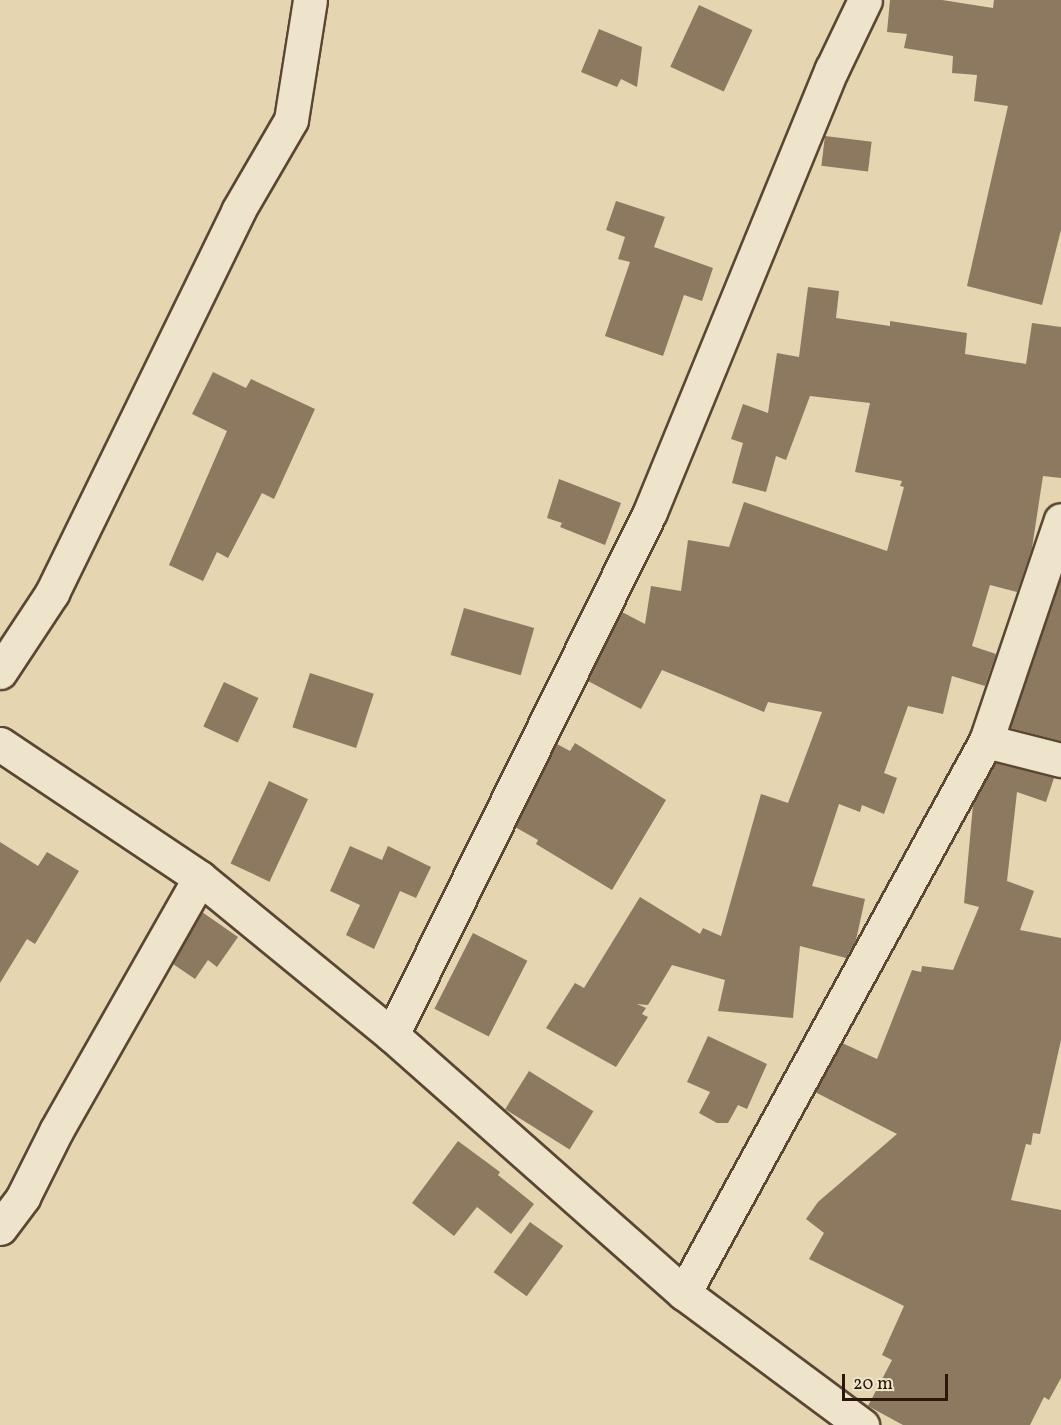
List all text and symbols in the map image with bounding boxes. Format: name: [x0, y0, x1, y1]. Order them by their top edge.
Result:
scale bar: [845, 1362, 952, 1400]
text: 20 m: [853, 1372, 893, 1397]

